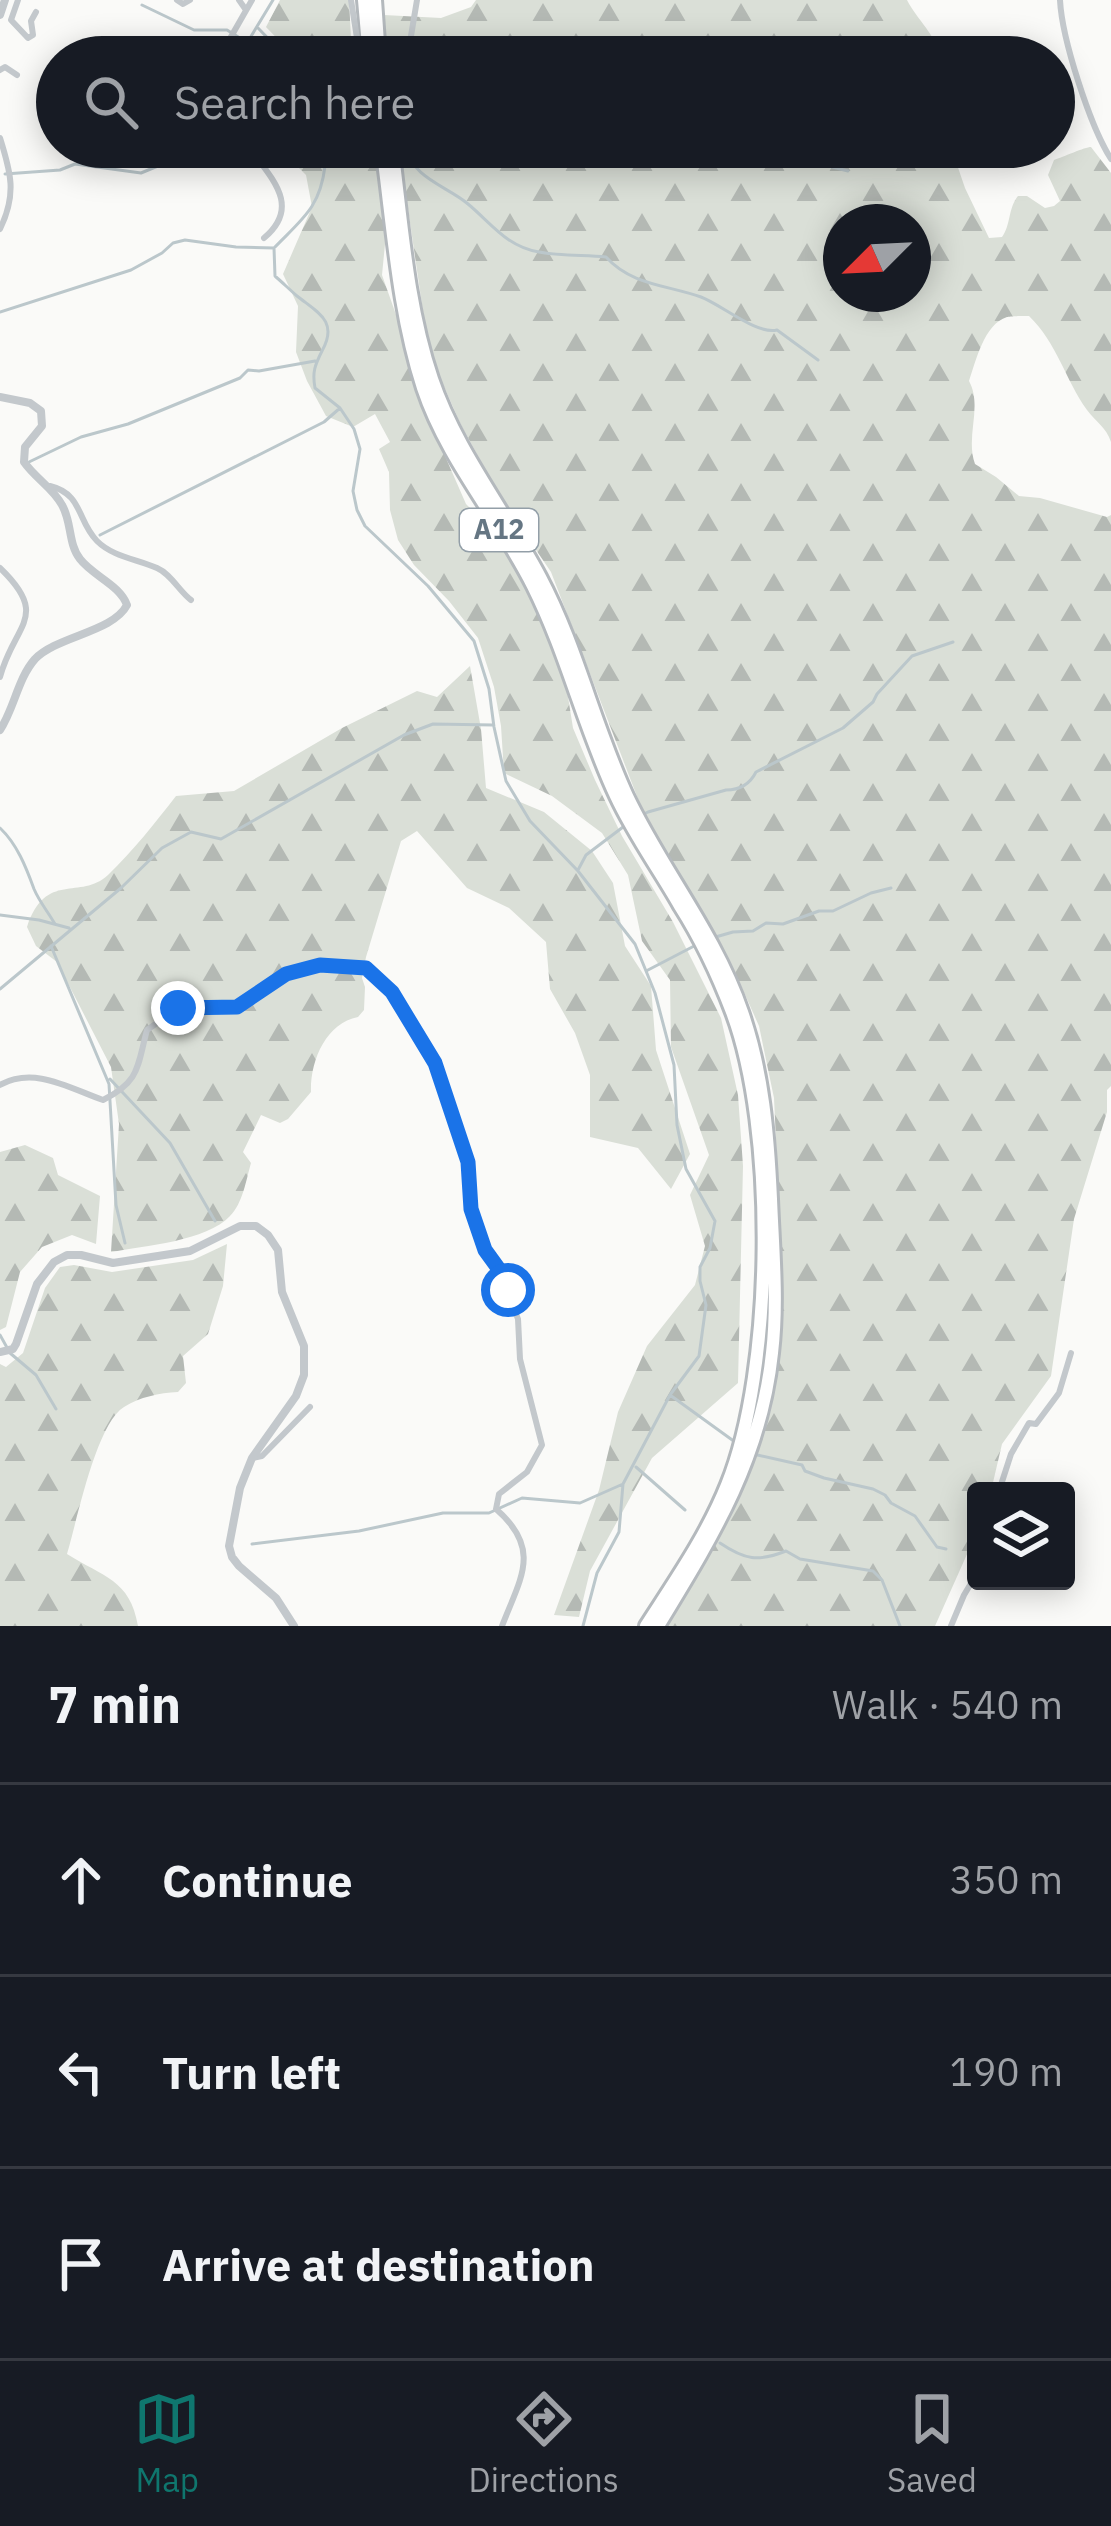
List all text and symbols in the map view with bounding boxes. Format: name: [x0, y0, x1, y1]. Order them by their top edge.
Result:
search box: [36, 36, 1075, 168]
icon: search: [78, 69, 144, 135]
text: Search here: [174, 73, 415, 131]
north arrow: [823, 204, 931, 312]
road number: A12: [460, 509, 538, 551]
route end: [151, 981, 205, 1035]
route start: [481, 1263, 535, 1317]
map controls: [967, 1482, 1075, 1590]
button: layers: [967, 1482, 1075, 1590]
text: 7 min: [48, 1671, 181, 1737]
text: Walk · 540 m: [832, 1679, 1063, 1730]
icon: ahead: [48, 1847, 114, 1913]
text: Continue: [162, 1851, 353, 1909]
text: 350 m: [950, 1854, 1063, 1905]
icon: left: [48, 2039, 114, 2105]
text: Turn left: [162, 2043, 341, 2101]
text: 190 m: [950, 2046, 1063, 2097]
icon: arrive: [48, 2231, 114, 2297]
text: Arrive at destination: [162, 2235, 595, 2293]
tab: Map: [134, 2386, 200, 2501]
tab: Directions: [469, 2386, 619, 2501]
tab: Saved: [887, 2386, 977, 2501]

